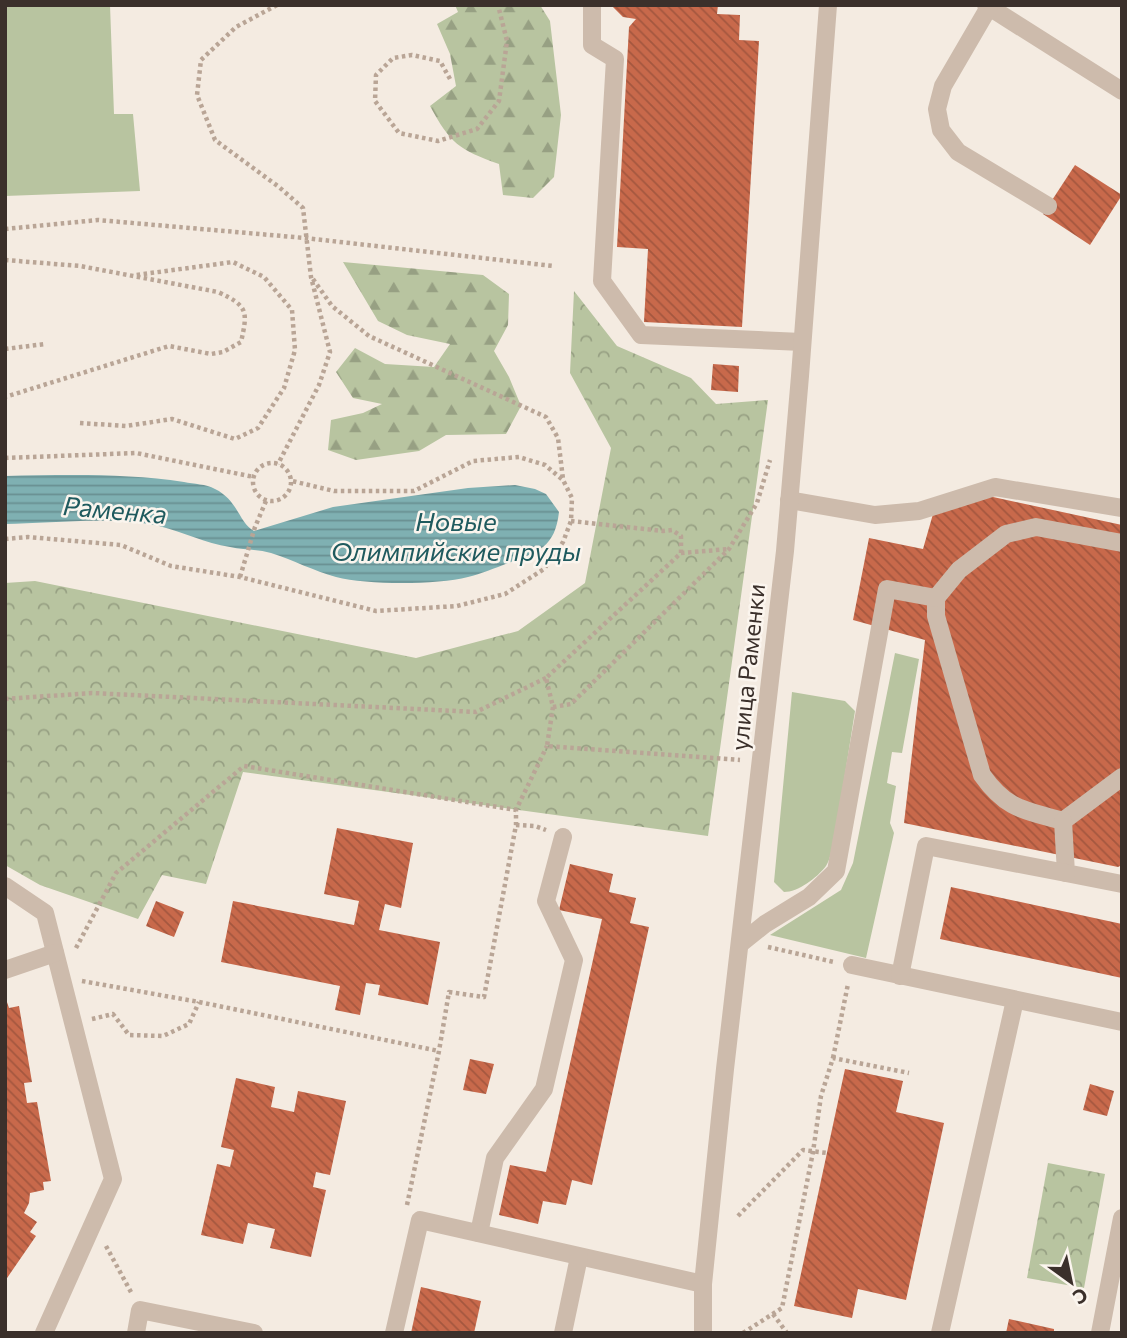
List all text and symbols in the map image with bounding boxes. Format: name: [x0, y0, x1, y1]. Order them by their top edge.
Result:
water label: Раменка: [62, 489, 168, 529]
water label: Новые Олимпийские пруды: [331, 505, 581, 566]
street label: улица Раменки: [724, 582, 770, 752]
north arrow: [1036, 1247, 1106, 1317]
text: С: [1069, 1283, 1092, 1310]

